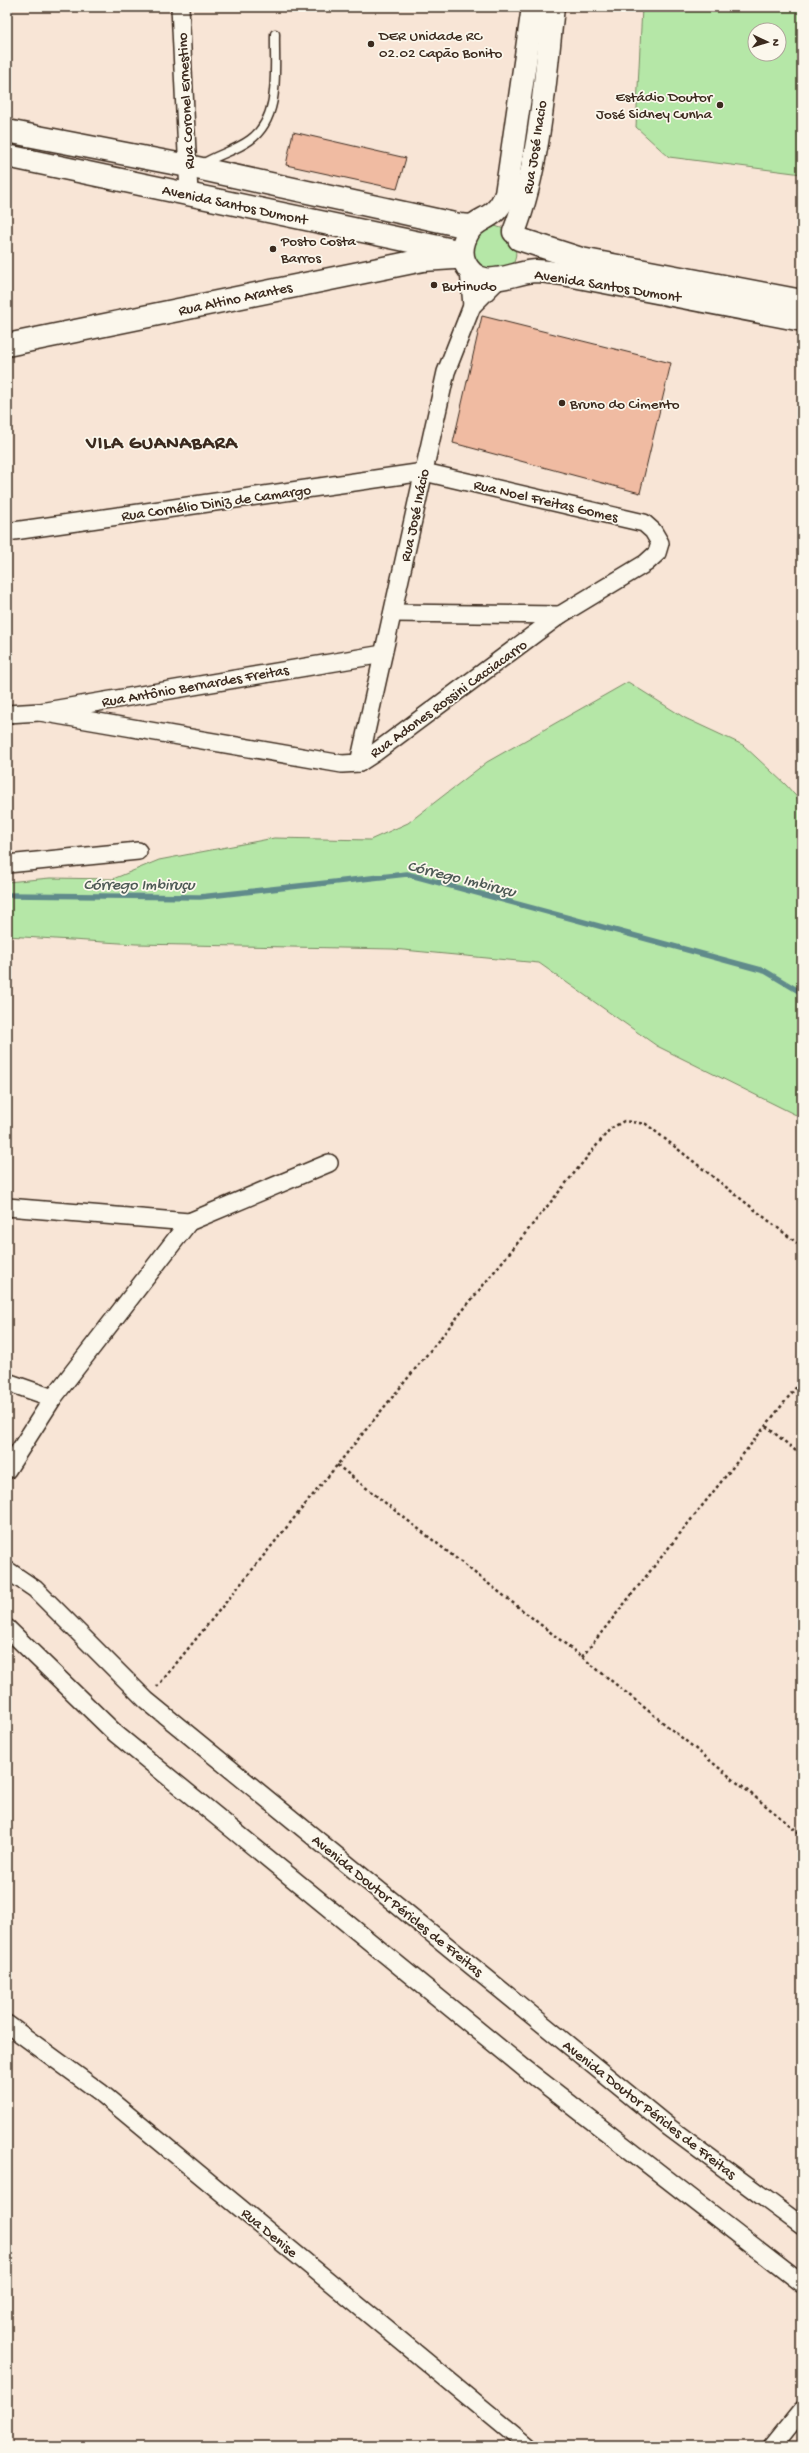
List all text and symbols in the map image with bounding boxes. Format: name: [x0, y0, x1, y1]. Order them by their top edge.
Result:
north arrow: [747, 22, 787, 62]
place label: DER Unidade RC 02.02 Capão Bonito: [378, 28, 502, 63]
street label: Rua Coronel Ernestino: [174, 32, 200, 170]
marker: DER Unidade RC 02.02 Capão Bonito: [366, 39, 376, 49]
text: N: [769, 39, 781, 47]
place label: Estádio Doutor José Sidney Cunha: [596, 89, 714, 124]
street label: Rua José Inacio: [520, 99, 552, 195]
marker: Estádio Doutor José Sidney Cunha: [715, 100, 725, 110]
street label: Avenida Santos Dumont: [160, 182, 311, 231]
place label: Posto Costa Barros: [280, 233, 357, 268]
marker: Posto Costa Barros: [268, 244, 278, 254]
street label: Avenida Santos Dumont: [533, 266, 684, 308]
place label: Butinudo: [441, 278, 497, 296]
street label: Rua Altino Arantes: [177, 279, 294, 321]
marker: Butinudo: [429, 280, 439, 290]
place label: Bruno do Cimento: [569, 396, 680, 414]
marker: Bruno do Cimento: [557, 398, 567, 408]
district label: VILA GUANABARA: [85, 433, 239, 456]
street label: Rua José Inácio: [397, 467, 435, 564]
street label: Rua Noel Freitas Gomes: [472, 477, 620, 527]
street label: Rua Cornélio Diniz de Camargo: [120, 482, 313, 526]
street label: Rua Adones Rossini Cacciacarro: [367, 636, 532, 763]
street label: Rua Antônio Bernardes Freitas: [101, 662, 291, 712]
water label: Córrego Imbiruçu: [405, 858, 519, 903]
water label: Córrego Imbiruçu: [84, 877, 196, 896]
street label: Avenida Doutor Péricles de Freitas: [307, 1832, 486, 1982]
street label: Avenida Doutor Péricles de Freitas: [558, 2037, 740, 2184]
street label: Rua Denise: [237, 2205, 301, 2262]

